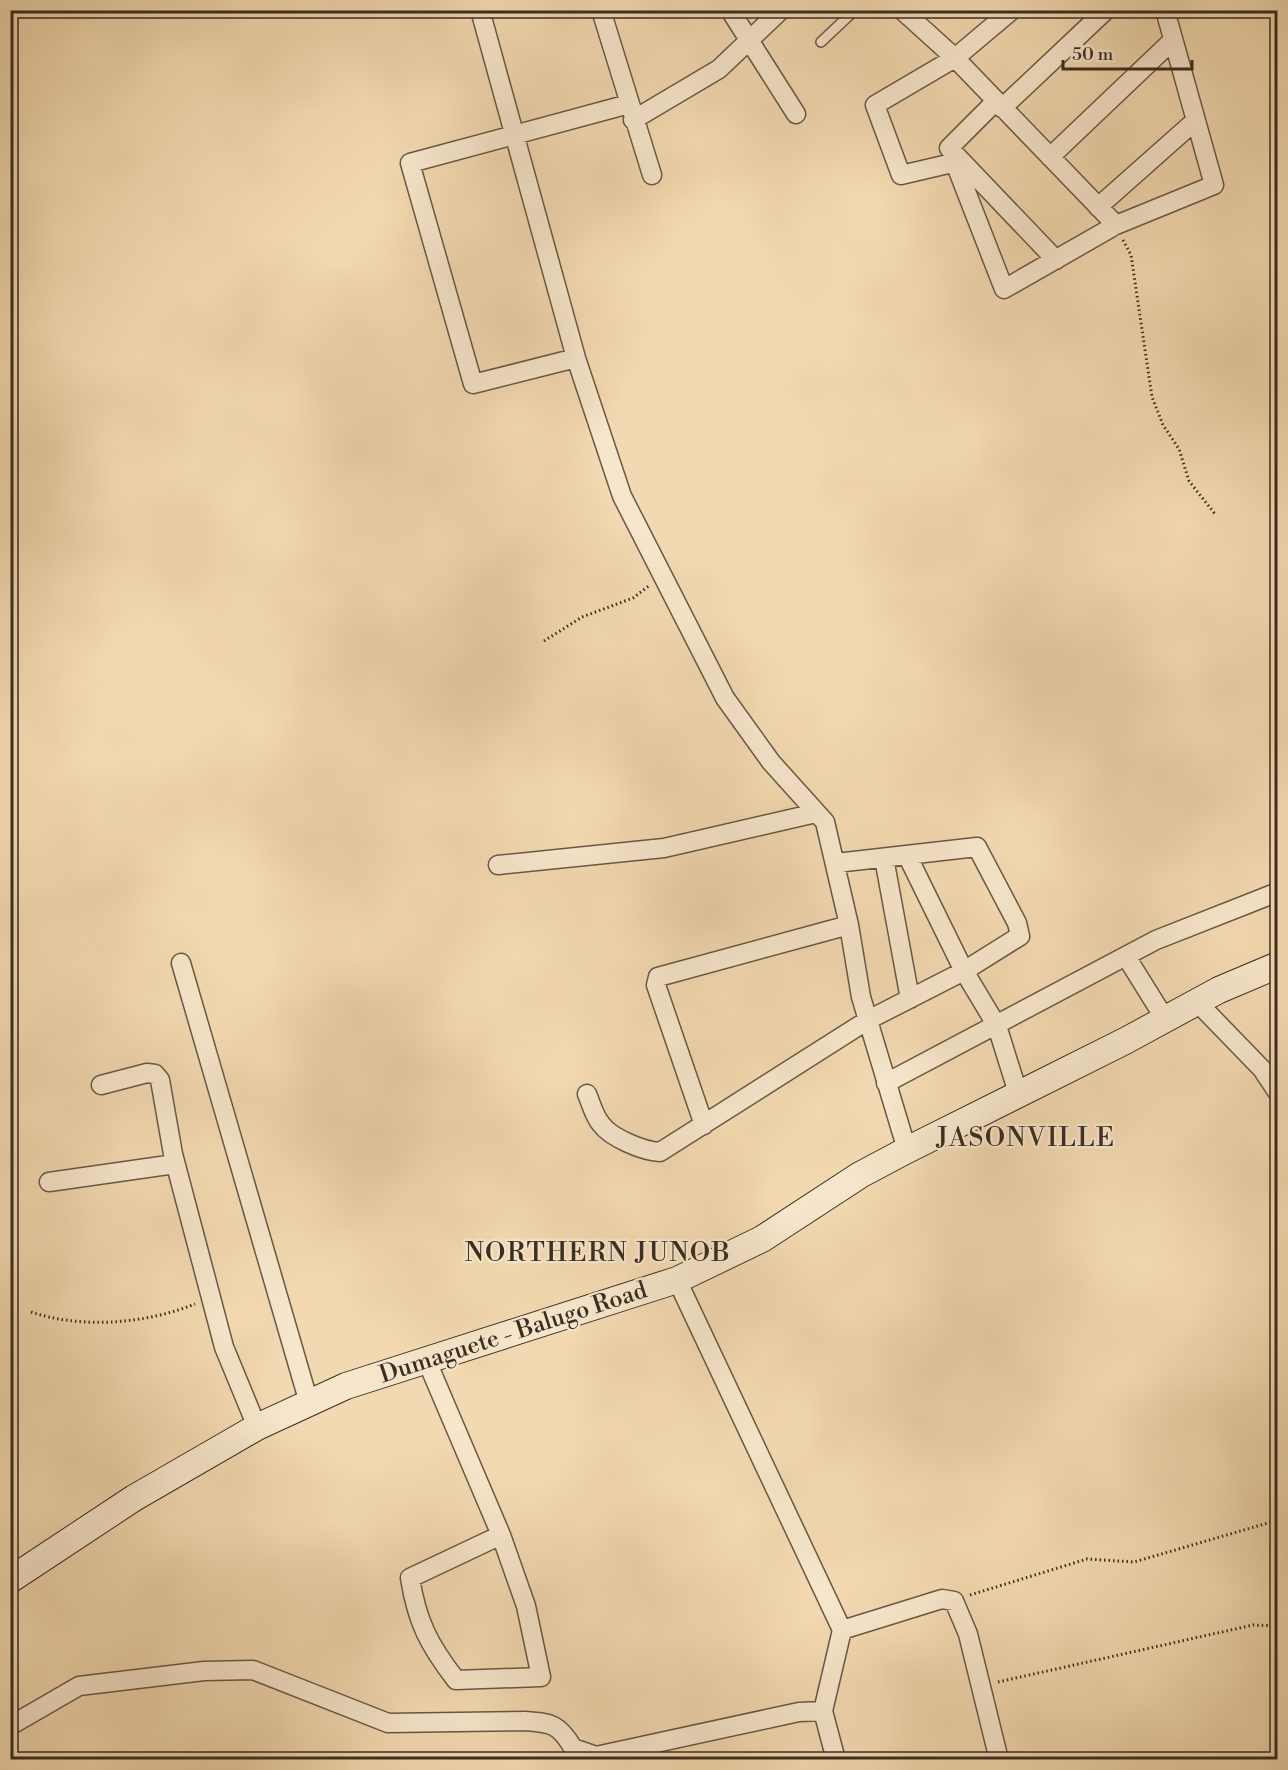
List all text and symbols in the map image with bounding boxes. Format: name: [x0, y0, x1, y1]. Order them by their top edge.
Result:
scale bar: [1063, 33, 1192, 71]
text: 50 m: [1072, 43, 1114, 66]
district label: JASONVILLE: [936, 1122, 1115, 1154]
district label: NORTHERN JUNOB: [465, 1237, 731, 1269]
street label: Dumaguete - Balugo Road: [376, 1275, 651, 1390]

